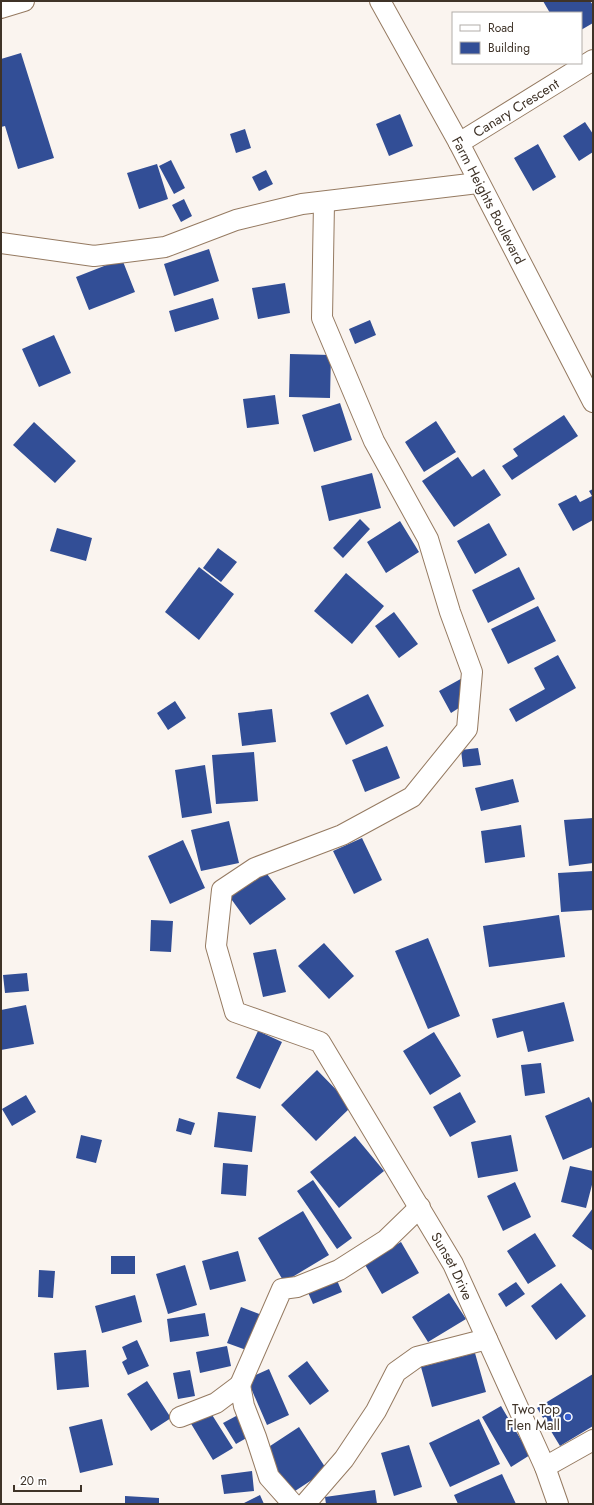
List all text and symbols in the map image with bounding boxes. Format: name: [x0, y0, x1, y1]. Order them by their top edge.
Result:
legend: [452, 12, 582, 64]
text: Road: [488, 19, 514, 37]
text: Building: [488, 39, 530, 57]
street label: Canary Crescent: [469, 73, 563, 142]
street label: Farm Heights Boulevard: [447, 133, 530, 268]
street label: Sunset Drive: [426, 1228, 478, 1303]
place label: Two Top Flen Mall: [507, 1399, 560, 1435]
marker: Two Top Flen Mall: [563, 1412, 573, 1422]
scale bar: [14, 1467, 81, 1493]
text: 20 m: [20, 1472, 47, 1490]

